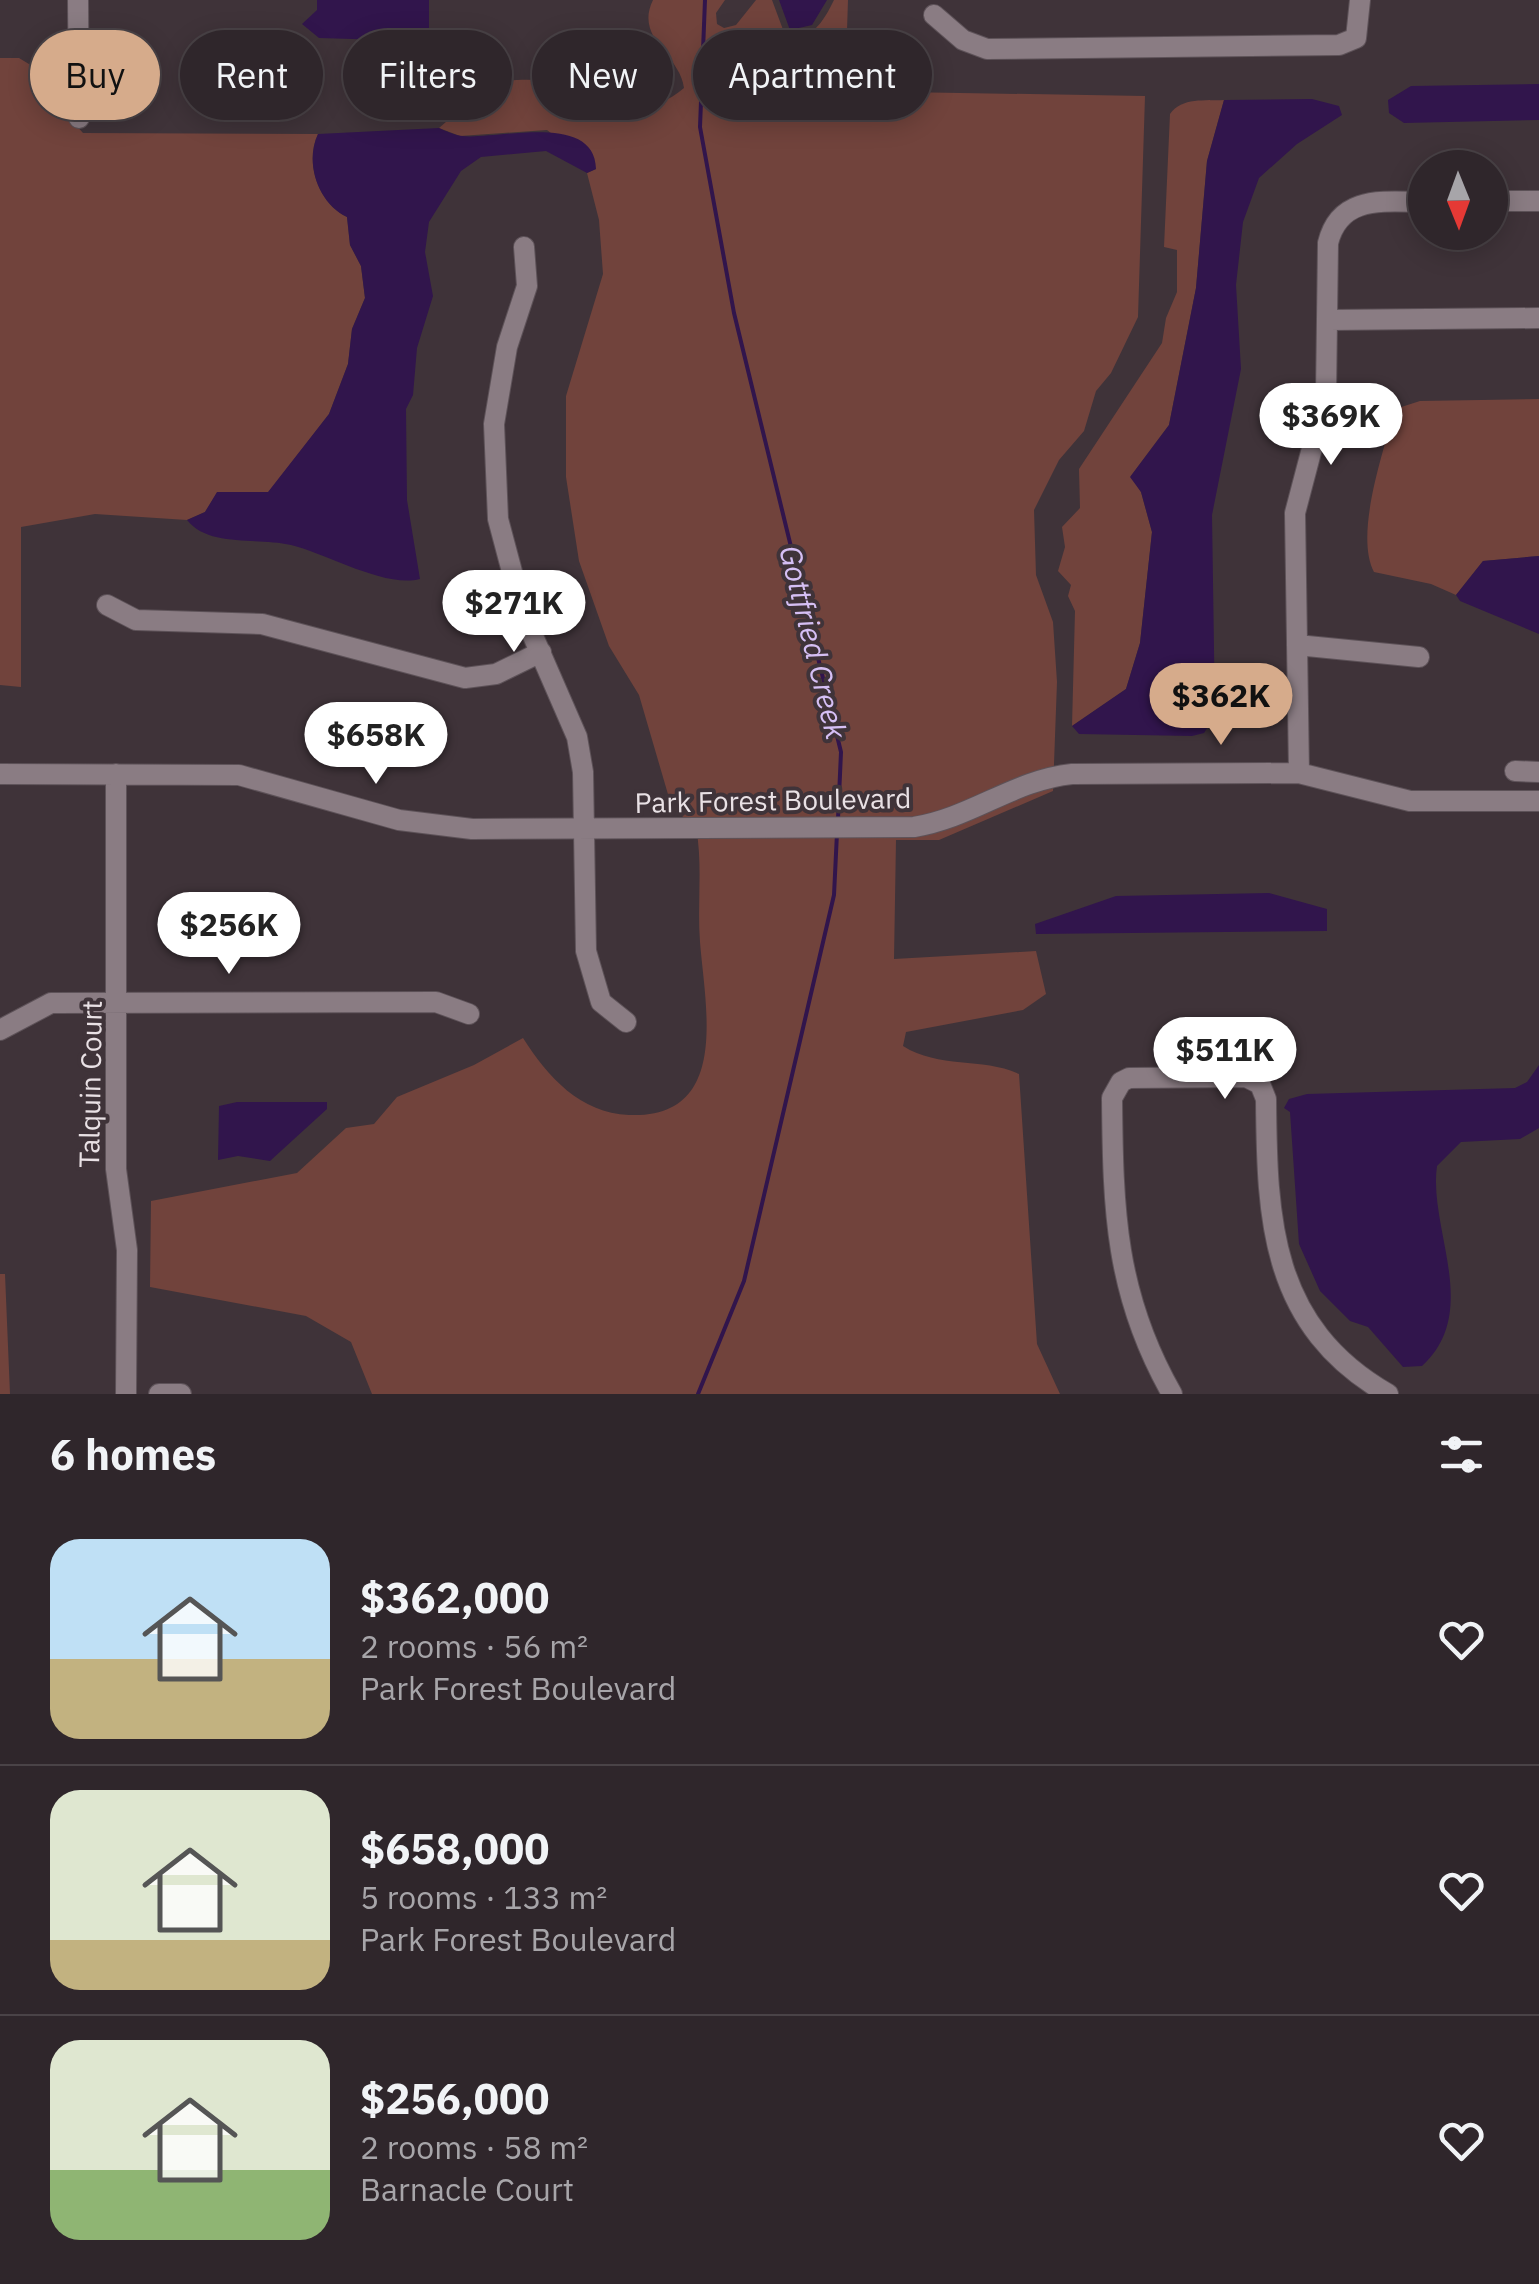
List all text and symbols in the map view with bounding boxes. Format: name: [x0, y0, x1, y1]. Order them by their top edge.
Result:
chip: Buy: [30, 30, 160, 120]
chip: Rent: [180, 30, 323, 120]
chip: Filters: [343, 30, 512, 120]
chip: New: [532, 30, 673, 120]
chip: Apartment: [693, 30, 932, 120]
north arrow: [1408, 150, 1508, 250]
map controls: [1408, 150, 1508, 250]
pin: $369K: [1261, 383, 1401, 468]
text: $369K: [1281, 394, 1381, 436]
water label: Gottfried Creek: [771, 541, 857, 743]
pin: $271K: [444, 570, 584, 655]
text: $271K: [464, 581, 564, 623]
pin: $362K: [1151, 663, 1291, 748]
text: $362K: [1171, 674, 1271, 716]
pin: $658K: [306, 702, 446, 787]
text: $658K: [326, 713, 426, 755]
street label: Park Forest Boulevard: [634, 779, 912, 821]
pin: $256K: [159, 892, 299, 977]
text: $256K: [179, 903, 279, 945]
street label: Talquin Court: [70, 1000, 110, 1168]
pin: $511K: [1155, 1017, 1295, 1102]
text: $511K: [1175, 1028, 1275, 1070]
text: 6 homes: [50, 1427, 216, 1482]
icon: filters: [1434, 1427, 1489, 1482]
text: $362,000: [360, 1570, 549, 1625]
icon: home: [130, 1579, 250, 1699]
icon: heart: [1434, 1612, 1489, 1667]
text: 2 rooms · 56 m²: [360, 1625, 588, 1667]
text: Park Forest Boulevard: [360, 1667, 676, 1709]
text: $658,000: [360, 1821, 549, 1876]
icon: home: [130, 1830, 250, 1950]
icon: heart: [1434, 1863, 1489, 1918]
text: 5 rooms · 133 m²: [360, 1876, 607, 1918]
text: Park Forest Boulevard: [360, 1918, 676, 1960]
text: $256,000: [360, 2071, 549, 2126]
icon: home: [130, 2080, 250, 2200]
icon: heart: [1434, 2113, 1489, 2168]
text: 2 rooms · 58 m²: [360, 2126, 588, 2168]
text: Barnacle Court: [360, 2168, 574, 2210]

